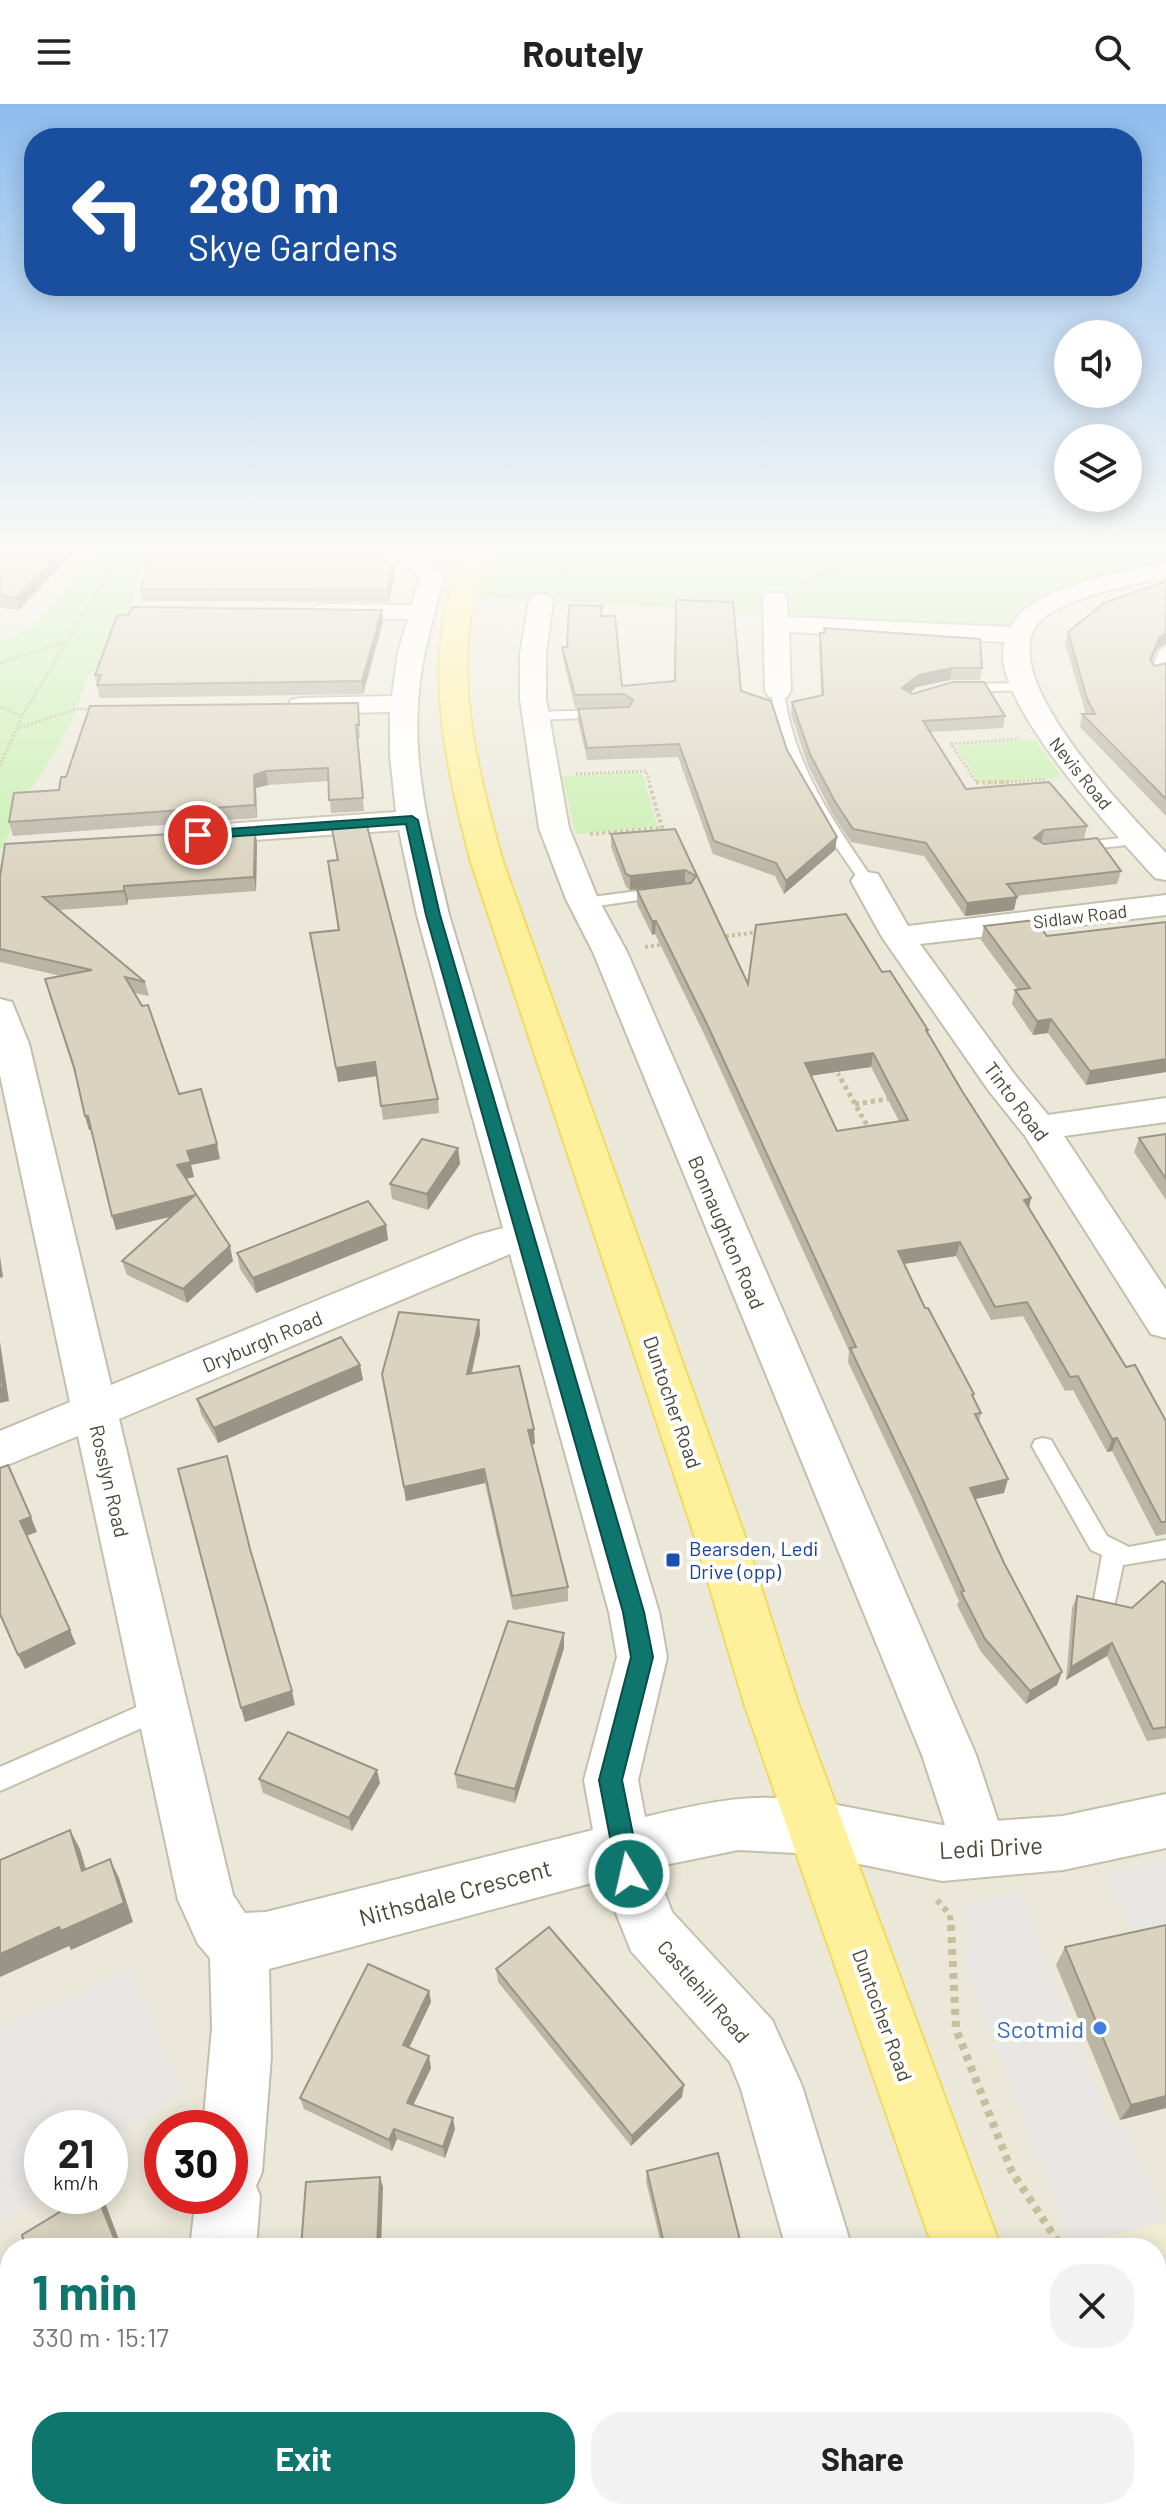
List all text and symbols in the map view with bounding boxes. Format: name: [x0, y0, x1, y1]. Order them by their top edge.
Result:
icon: menu: [32, 30, 76, 74]
icon: search: [1090, 30, 1134, 74]
text: Routely: [522, 31, 644, 74]
text: 280 m: [188, 157, 340, 224]
icon: left: [56, 160, 160, 264]
text: Skye Gardens: [188, 225, 398, 268]
map controls: [1054, 320, 1142, 512]
button: sound: [1054, 320, 1142, 408]
button: layers: [1054, 424, 1142, 512]
street label: Nevis Road: [1045, 732, 1117, 814]
pin: [164, 801, 232, 869]
icon: arrive: [176, 813, 220, 857]
street label: Sidlaw Road: [1032, 899, 1128, 933]
street label: Tinto Road: [979, 1057, 1055, 1145]
street label: Bonnaughton Road: [684, 1152, 770, 1312]
street label: Dryburgh Road: [198, 1305, 326, 1377]
street label: Duntocher Road: [639, 1333, 707, 1471]
street label: Rosslyn Road: [85, 1422, 135, 1540]
place label: Bearsden, Ledi Drive (opp): [689, 1536, 818, 1583]
marker: Bearsden, Ledi Drive (opp): [664, 1551, 682, 1569]
street label: Ledi Drive: [938, 1830, 1044, 1864]
position arrow: [587, 1832, 671, 1916]
street label: Nithsdale Crescent: [356, 1852, 554, 1932]
street label: Castlehill Road: [653, 1935, 755, 2047]
street label: Duntocher Road: [848, 1946, 918, 2084]
place label: Scotmid: [997, 2014, 1084, 2043]
marker: Scotmid: [1091, 2019, 1109, 2037]
speed limit sign: 30: [144, 2110, 248, 2214]
text: 21: [58, 2128, 94, 2176]
text: km/h: [53, 2170, 99, 2194]
text: 1 min: [32, 2262, 137, 2320]
button: close: [1050, 2264, 1134, 2348]
text: 330 m · 15:17: [32, 2321, 169, 2352]
button: Exit: [32, 2412, 575, 2504]
button: Share: [591, 2412, 1134, 2504]

